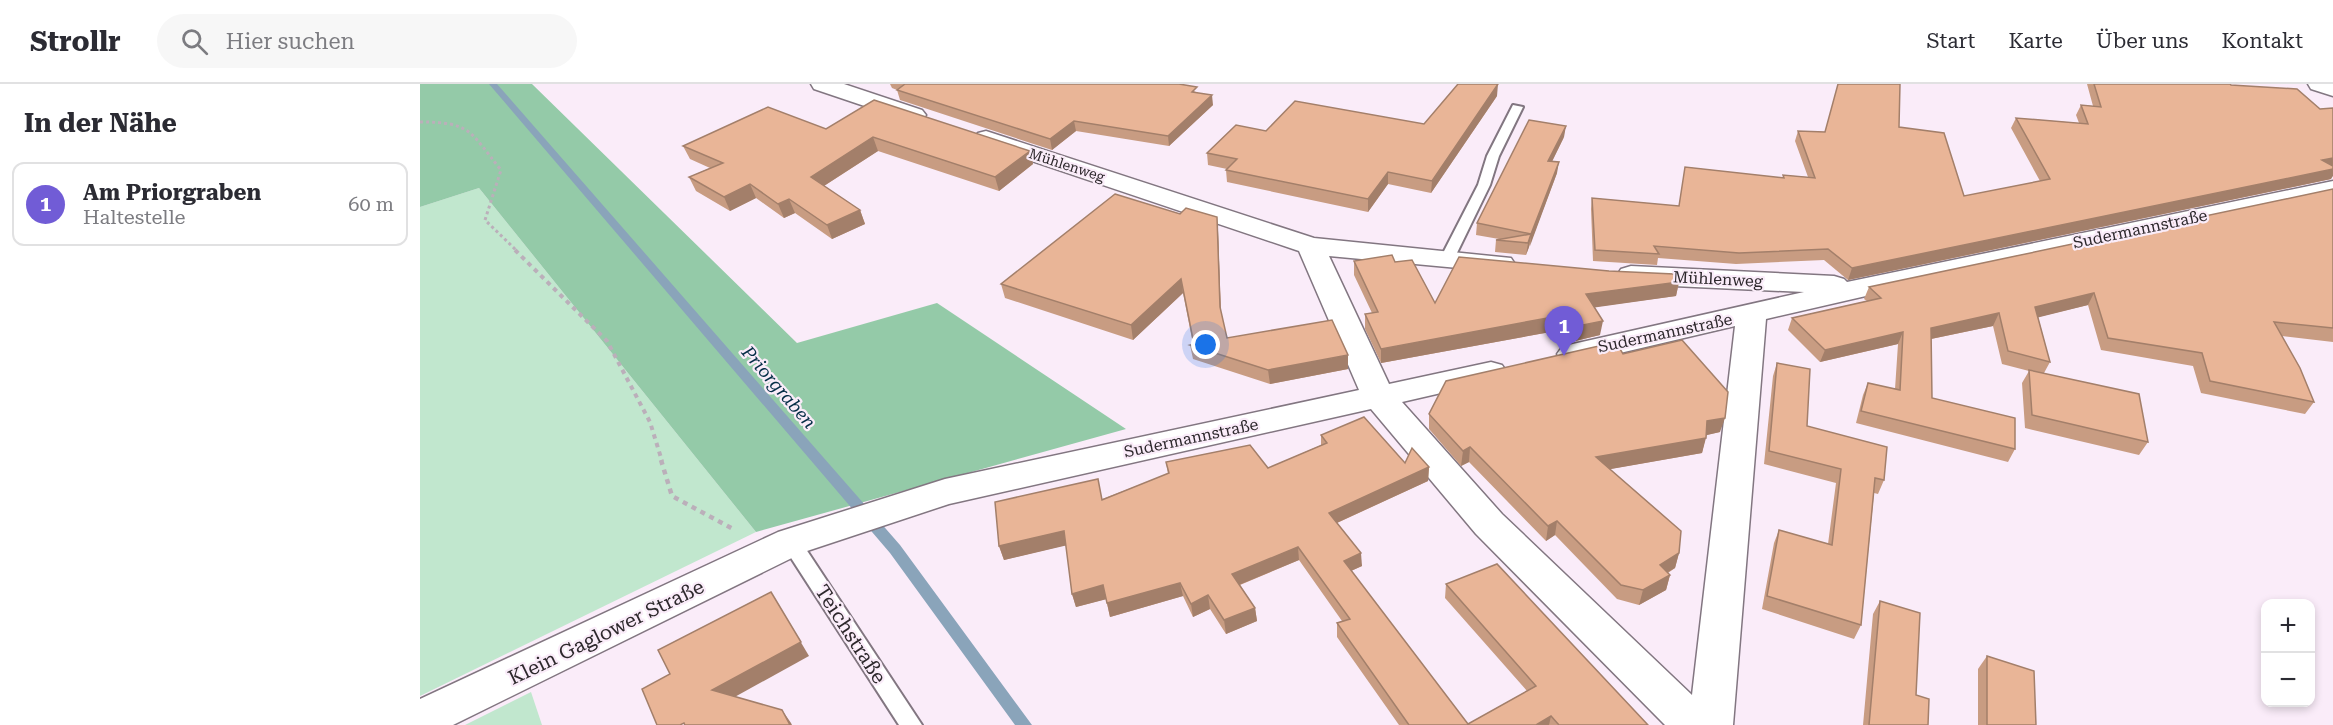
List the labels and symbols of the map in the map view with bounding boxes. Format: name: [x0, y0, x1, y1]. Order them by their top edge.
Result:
street label: Mühlenweg: [1027, 145, 1107, 185]
street label: Sudermannstraße: [2071, 205, 2209, 253]
street label: Mühlenweg: [1673, 267, 1764, 291]
pin: 1: [1544, 306, 1584, 356]
street label: Sudermannstraße: [1596, 309, 1734, 357]
your location: [1191, 330, 1220, 359]
water label: Priorgraben: [737, 341, 820, 432]
street label: Sudermannstraße: [1122, 414, 1260, 462]
street label: Klein Gaglower Straße: [504, 574, 708, 690]
street label: Teichstraße: [810, 580, 892, 688]

